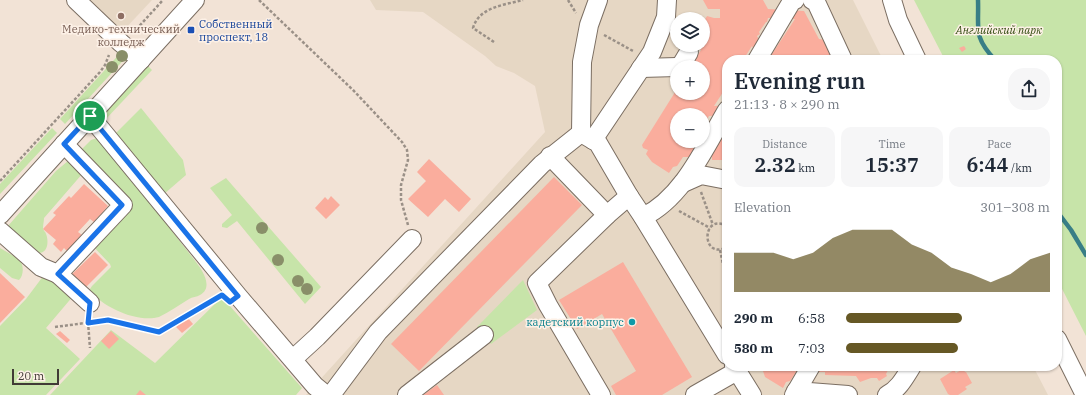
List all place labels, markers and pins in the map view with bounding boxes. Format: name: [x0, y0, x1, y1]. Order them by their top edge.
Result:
marker: Медико-технический колледж: [116, 11, 126, 21]
place label: Собственный проспект, 18: [199, 17, 273, 44]
place label: Медико-технический колледж: [62, 22, 180, 49]
marker: Собственный проспект, 18: [186, 25, 196, 35]
pin: [73, 99, 107, 133]
place label: кадетский корпус: [526, 315, 624, 329]
marker: кадетский корпус: [627, 317, 637, 327]

